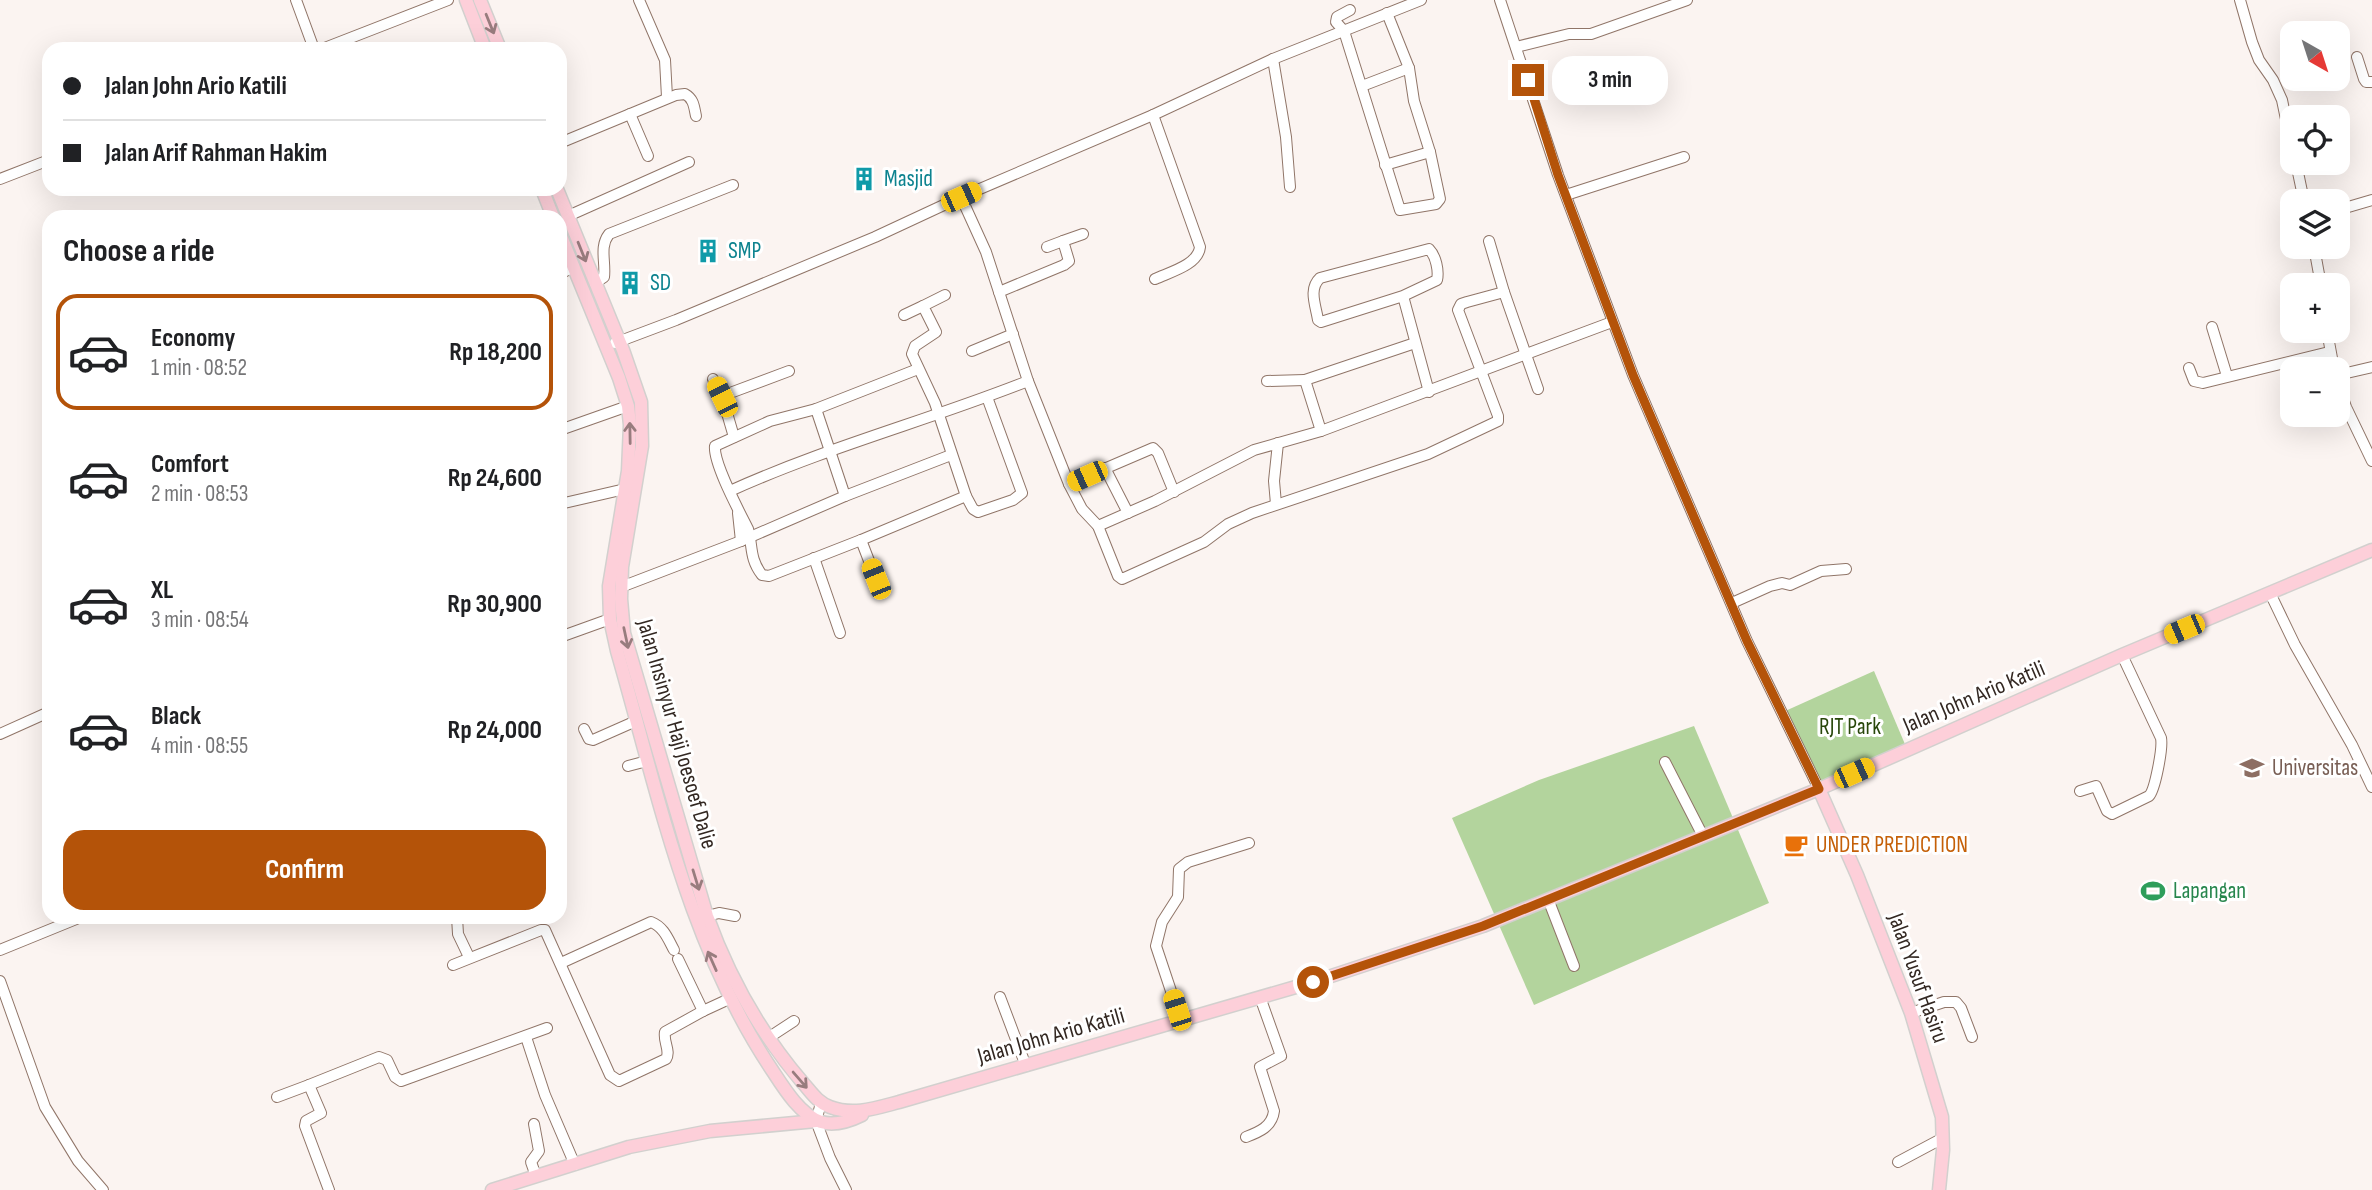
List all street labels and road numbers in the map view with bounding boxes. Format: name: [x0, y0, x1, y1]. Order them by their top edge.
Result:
street label: Jalan Insinyur Haji Joesoef Dalie: [631, 615, 723, 852]
street label: Jalan John Ario Katili: [1898, 654, 2049, 740]
street label: Jalan Yusuf Hasiru: [1881, 908, 1954, 1047]
street label: Jalan John Ario Katili: [973, 1002, 1128, 1071]

